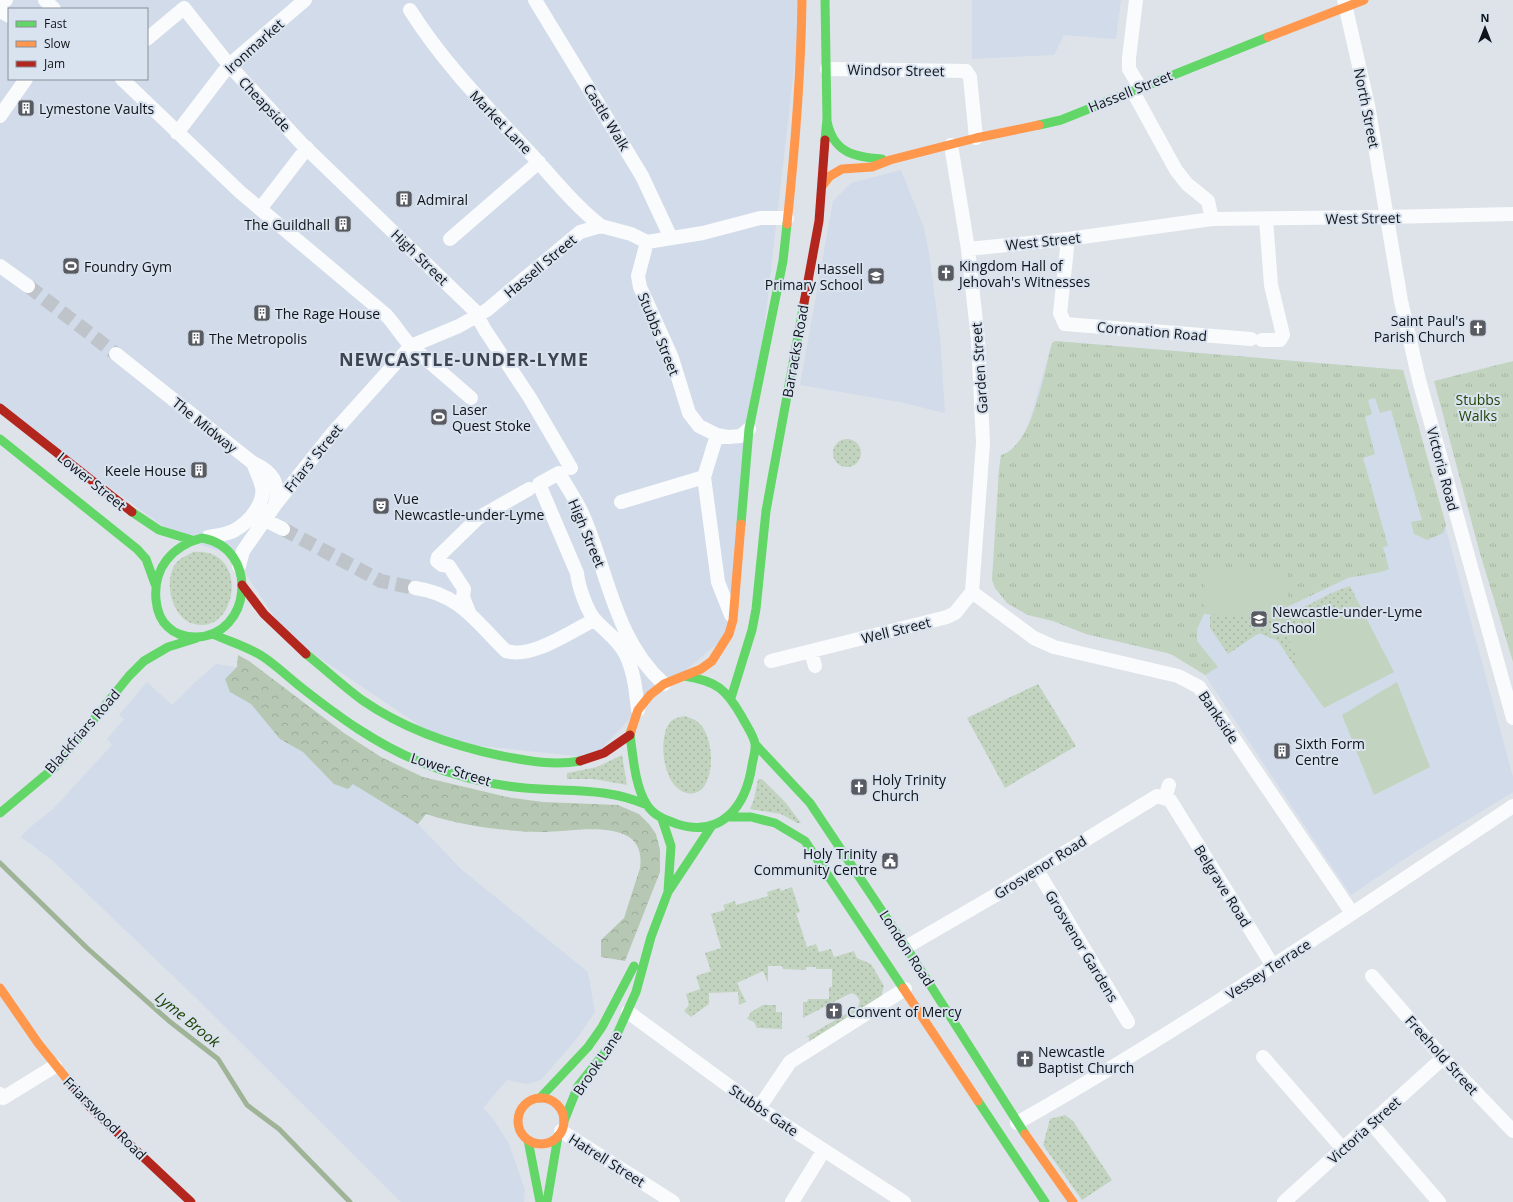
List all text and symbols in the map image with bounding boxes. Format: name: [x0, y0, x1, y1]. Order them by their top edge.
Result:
legend: [8, 8, 148, 80]
north arrow: [1465, 8, 1505, 48]
text: N: [1481, 10, 1489, 25]
street label: Ironmarket: [220, 14, 288, 78]
text: Fast: [44, 15, 67, 32]
text: Slow: [44, 35, 71, 52]
text: Jam: [43, 55, 65, 72]
street label: Windsor Street: [847, 60, 945, 80]
street label: Hassell Street: [1085, 65, 1175, 117]
street label: North Street: [1350, 66, 1384, 150]
street label: Cheapside: [235, 73, 295, 136]
street label: Castle Walk: [580, 80, 635, 155]
street label: Market Lane: [466, 86, 536, 158]
building icon: Lymestone Vaults: [16, 98, 36, 118]
place label: Lymestone Vaults: [39, 99, 155, 118]
building icon: Admiral: [394, 189, 414, 209]
place label: Admiral: [417, 190, 468, 209]
street label: West Street: [1325, 208, 1401, 228]
building icon: The Guildhall: [333, 214, 353, 234]
place label: The Guildhall: [244, 215, 330, 234]
street label: High Street: [387, 225, 453, 289]
street label: West Street: [1005, 228, 1081, 254]
street label: Hassell Street: [500, 230, 580, 302]
sports icon: Foundry Gym: [61, 256, 81, 276]
place label: Kingdom Hall of Jehovah's Witnesses: [957, 256, 1090, 291]
place label: Foundry Gym: [84, 257, 172, 276]
place label: Hassell Primary School: [765, 259, 863, 294]
church icon: Kingdom Hall of Jehovah's Witnesses: [936, 263, 956, 283]
school or university icon: Hassell Primary School: [866, 266, 886, 286]
street label: Stubbs Street: [634, 290, 684, 378]
building icon: The Rage House: [252, 303, 272, 323]
street label: Barracks Road: [777, 303, 813, 399]
place label: The Rage House: [275, 304, 380, 323]
place label: Saint Paul's Parish Church: [1374, 311, 1465, 346]
street label: Coronation Road: [1096, 317, 1208, 345]
church icon: Saint Paul's Parish Church: [1468, 318, 1488, 338]
street label: Garden Street: [966, 322, 992, 414]
building icon: The Metropolis: [186, 328, 206, 348]
place label: The Metropolis: [209, 329, 307, 348]
district label: NEWCASTLE-UNDER-LYME: [339, 347, 589, 371]
park label: Stubbs Walks: [1455, 390, 1501, 425]
street label: The Midway: [169, 393, 242, 458]
place label: Laser Quest Stoke: [452, 400, 531, 435]
sports icon: Laser Quest Stoke: [429, 407, 449, 427]
street label: Friars' Street: [280, 420, 346, 496]
street label: Victoria Road: [1423, 425, 1463, 513]
street label: Lower Street: [54, 448, 130, 514]
building icon: Keele House: [189, 460, 209, 480]
place label: Keele House: [105, 461, 186, 480]
place label: Vue Newcastle-under-Lyme: [394, 489, 544, 524]
theatre icon: Vue Newcastle-under-Lyme: [371, 496, 391, 516]
street label: High Street: [564, 496, 610, 570]
place label: Newcastle-under-Lyme School: [1272, 602, 1422, 637]
school or university icon: Newcastle-under-Lyme School: [1249, 609, 1269, 629]
street label: Well Street: [859, 612, 933, 648]
street label: Blackfriars Road: [40, 685, 124, 777]
street label: Bankside: [1195, 687, 1244, 747]
place label: Sixth Form Centre: [1295, 734, 1365, 769]
building icon: Sixth Form Centre: [1272, 741, 1292, 761]
street label: Lower Street: [409, 748, 493, 790]
place label: Holy Trinity Church: [872, 770, 947, 805]
church icon: Holy Trinity Church: [849, 777, 869, 797]
street label: Grosvenor Road: [990, 831, 1090, 903]
street label: Belgrave Road: [1190, 841, 1256, 931]
place label: Holy Trinity Community Centre: [754, 844, 878, 879]
public building icon: Holy Trinity Community Centre: [880, 851, 900, 871]
street label: Grosvenor Gardens: [1041, 886, 1123, 1006]
street label: London Road: [875, 906, 939, 990]
street label: Vessey Terrace: [1222, 934, 1314, 1004]
water label: Lyme Brook: [152, 987, 225, 1052]
church icon: Convent of Mercy: [824, 1001, 844, 1021]
place label: Convent of Mercy: [847, 1002, 963, 1021]
street label: Freehold Street: [1401, 1011, 1483, 1099]
street label: Brook Lane: [568, 1027, 626, 1099]
place label: Newcastle Baptist Church: [1038, 1042, 1134, 1077]
church icon: Newcastle Baptist Church: [1015, 1049, 1035, 1069]
street label: Friarswood Road: [59, 1072, 151, 1164]
street label: Stubbs Gate: [726, 1080, 802, 1140]
street label: Victoria Street: [1324, 1092, 1404, 1168]
street label: Hatrell Street: [565, 1129, 649, 1191]

